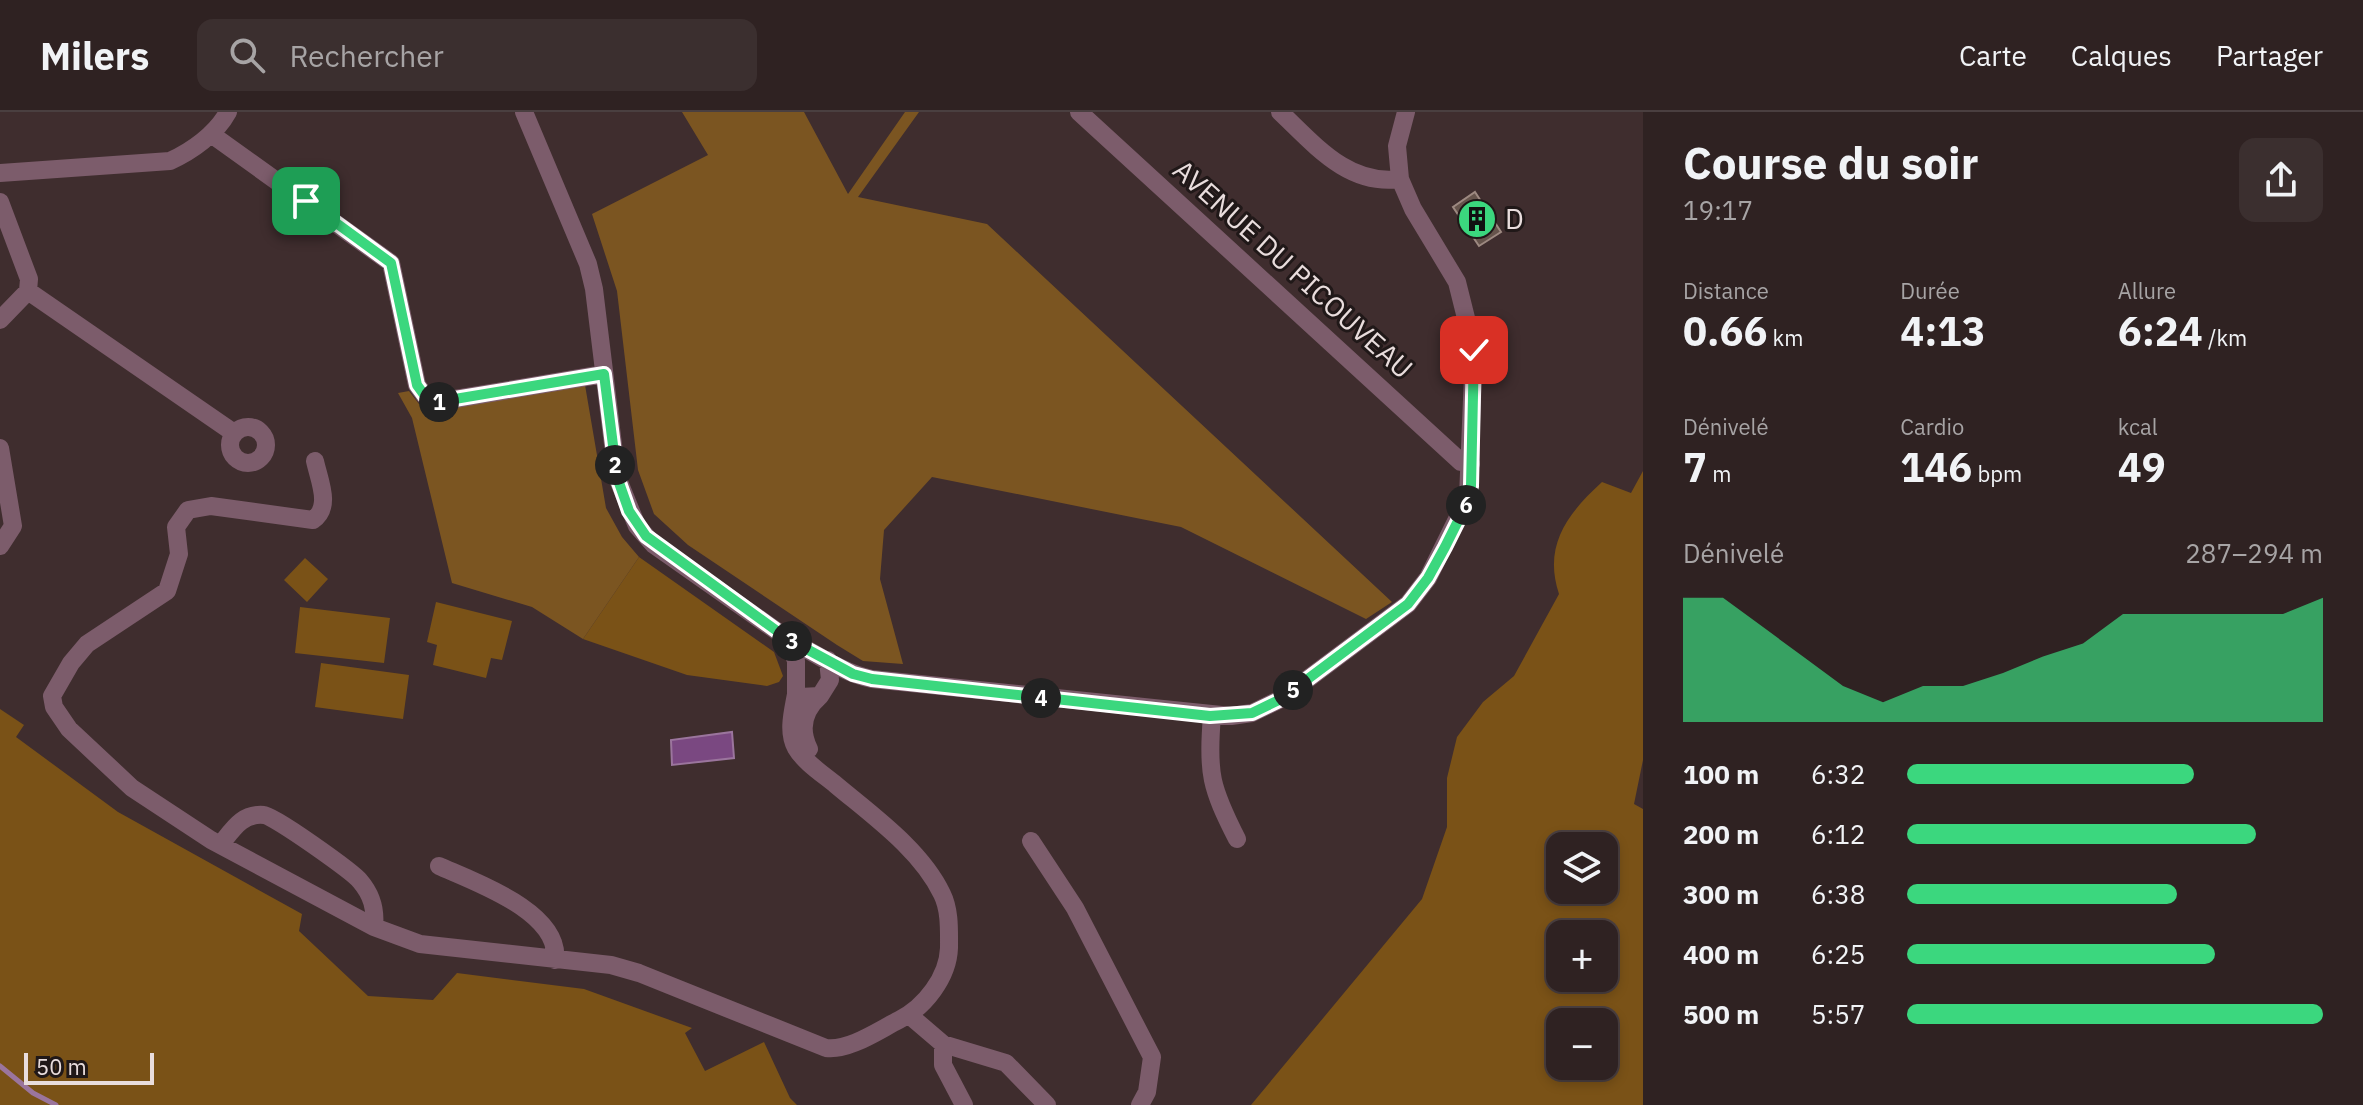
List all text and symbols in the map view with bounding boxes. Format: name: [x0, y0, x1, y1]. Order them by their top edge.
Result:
search box: [197, 19, 757, 91]
text: Milers: [40, 31, 149, 80]
icon: search: [225, 33, 269, 77]
text: Rechercher: [289, 36, 444, 75]
text: Carte: [1959, 37, 2027, 74]
text: Calques: [2071, 37, 2172, 74]
text: Partager: [2216, 37, 2323, 74]
text: Course du soir: [1683, 134, 1978, 191]
button: share: [2239, 138, 2323, 222]
street label: AVENUE DU PICOUVEAU: [1166, 151, 1421, 386]
pin: [272, 167, 340, 235]
icon: arrive: [284, 179, 328, 223]
text: 19:17: [1683, 193, 1753, 227]
building icon: D: [1456, 198, 1498, 240]
place label: D: [1505, 200, 1524, 237]
text: Distance: [1683, 276, 1769, 305]
text: Durée: [1900, 276, 1960, 305]
text: Allure: [2118, 276, 2176, 305]
text: 0.66: [1683, 305, 1767, 357]
text: 4:13: [1900, 305, 1986, 357]
text: 6:24: [2118, 305, 2203, 357]
pin: [1440, 316, 1508, 384]
text: km: [1767, 323, 1803, 352]
text: /km: [2203, 323, 2247, 352]
icon: check: [1452, 328, 1496, 372]
pin: 1: [419, 382, 459, 422]
text: 1: [432, 387, 446, 416]
text: Dénivelé: [1683, 412, 1769, 441]
text: Cardio: [1900, 412, 1964, 441]
text: kcal: [2118, 412, 2158, 441]
text: 7: [1683, 441, 1707, 493]
text: 146: [1900, 441, 1972, 493]
text: 49: [2118, 441, 2166, 493]
pin: 2: [595, 445, 635, 485]
text: 2: [608, 450, 622, 479]
text: m: [1707, 459, 1731, 488]
text: bpm: [1972, 459, 2022, 488]
pin: 6: [1446, 485, 1486, 525]
text: 6: [1459, 490, 1473, 519]
text: Dénivelé: [1683, 536, 1784, 570]
text: 287–294 m: [2185, 536, 2323, 570]
pin: 3: [772, 621, 812, 661]
text: 3: [785, 626, 799, 655]
pin: 5: [1273, 670, 1313, 710]
text: 5: [1286, 675, 1300, 704]
pin: 4: [1021, 678, 1061, 718]
text: 4: [1034, 683, 1048, 712]
text: 100 m: [1683, 757, 1759, 791]
text: 6:32: [1811, 757, 1865, 791]
text: 200 m: [1683, 817, 1759, 851]
text: 6:12: [1811, 817, 1865, 851]
map controls: [1546, 832, 1618, 1080]
button: layers: [1546, 832, 1618, 904]
text: 300 m: [1683, 877, 1759, 911]
text: 6:38: [1811, 877, 1865, 911]
button: +: [1546, 920, 1618, 992]
text: 400 m: [1683, 937, 1759, 971]
text: 6:25: [1811, 937, 1865, 971]
text: 500 m: [1683, 997, 1759, 1031]
text: 5:57: [1811, 997, 1865, 1031]
button: −: [1546, 1008, 1618, 1080]
scale bar: [24, 1049, 154, 1085]
text: 50 m: [36, 1052, 87, 1081]

